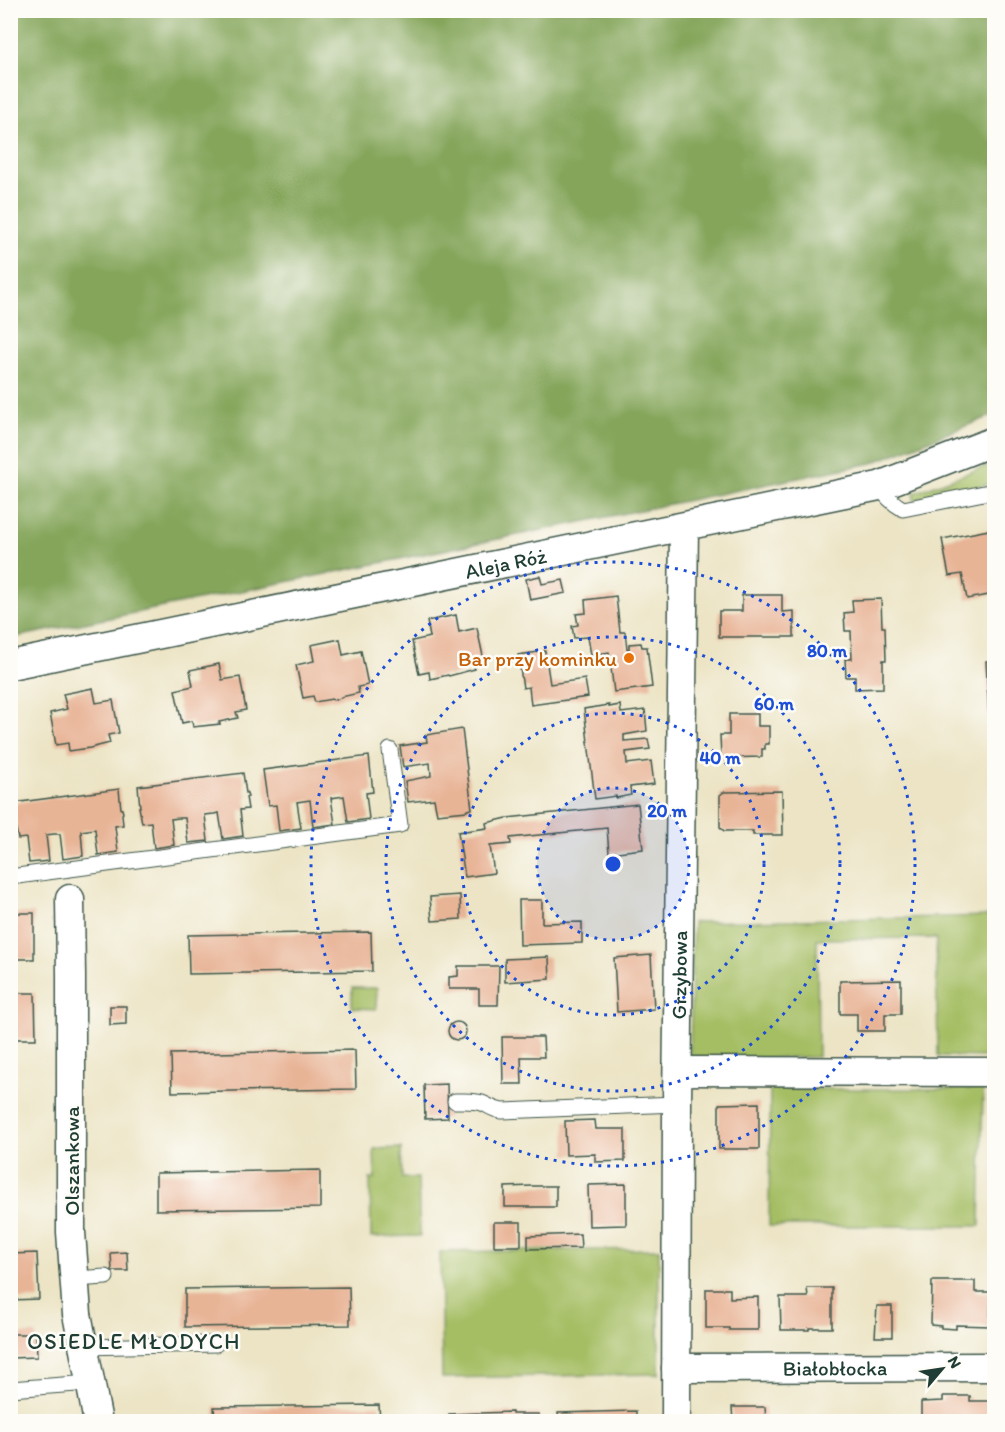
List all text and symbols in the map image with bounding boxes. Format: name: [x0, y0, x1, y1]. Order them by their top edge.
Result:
street label: Aleja Róż: [463, 542, 549, 583]
text: 80 m: [807, 640, 848, 662]
place label: Bar przy kominku: [458, 646, 617, 671]
marker: Bar przy kominku: [622, 651, 636, 665]
text: 60 m: [754, 693, 795, 715]
text: 40 m: [699, 747, 741, 769]
text: 20 m: [647, 800, 688, 822]
centre of rings: [603, 854, 623, 874]
street label: Grzybowa: [666, 931, 692, 1020]
street label: Olszankowa: [59, 1106, 84, 1216]
district label: OSIEDLE MŁODYCH: [27, 1328, 241, 1355]
north arrow: [912, 1339, 972, 1399]
text: N: [944, 1353, 966, 1371]
street label: Białobłocka: [783, 1355, 887, 1380]

